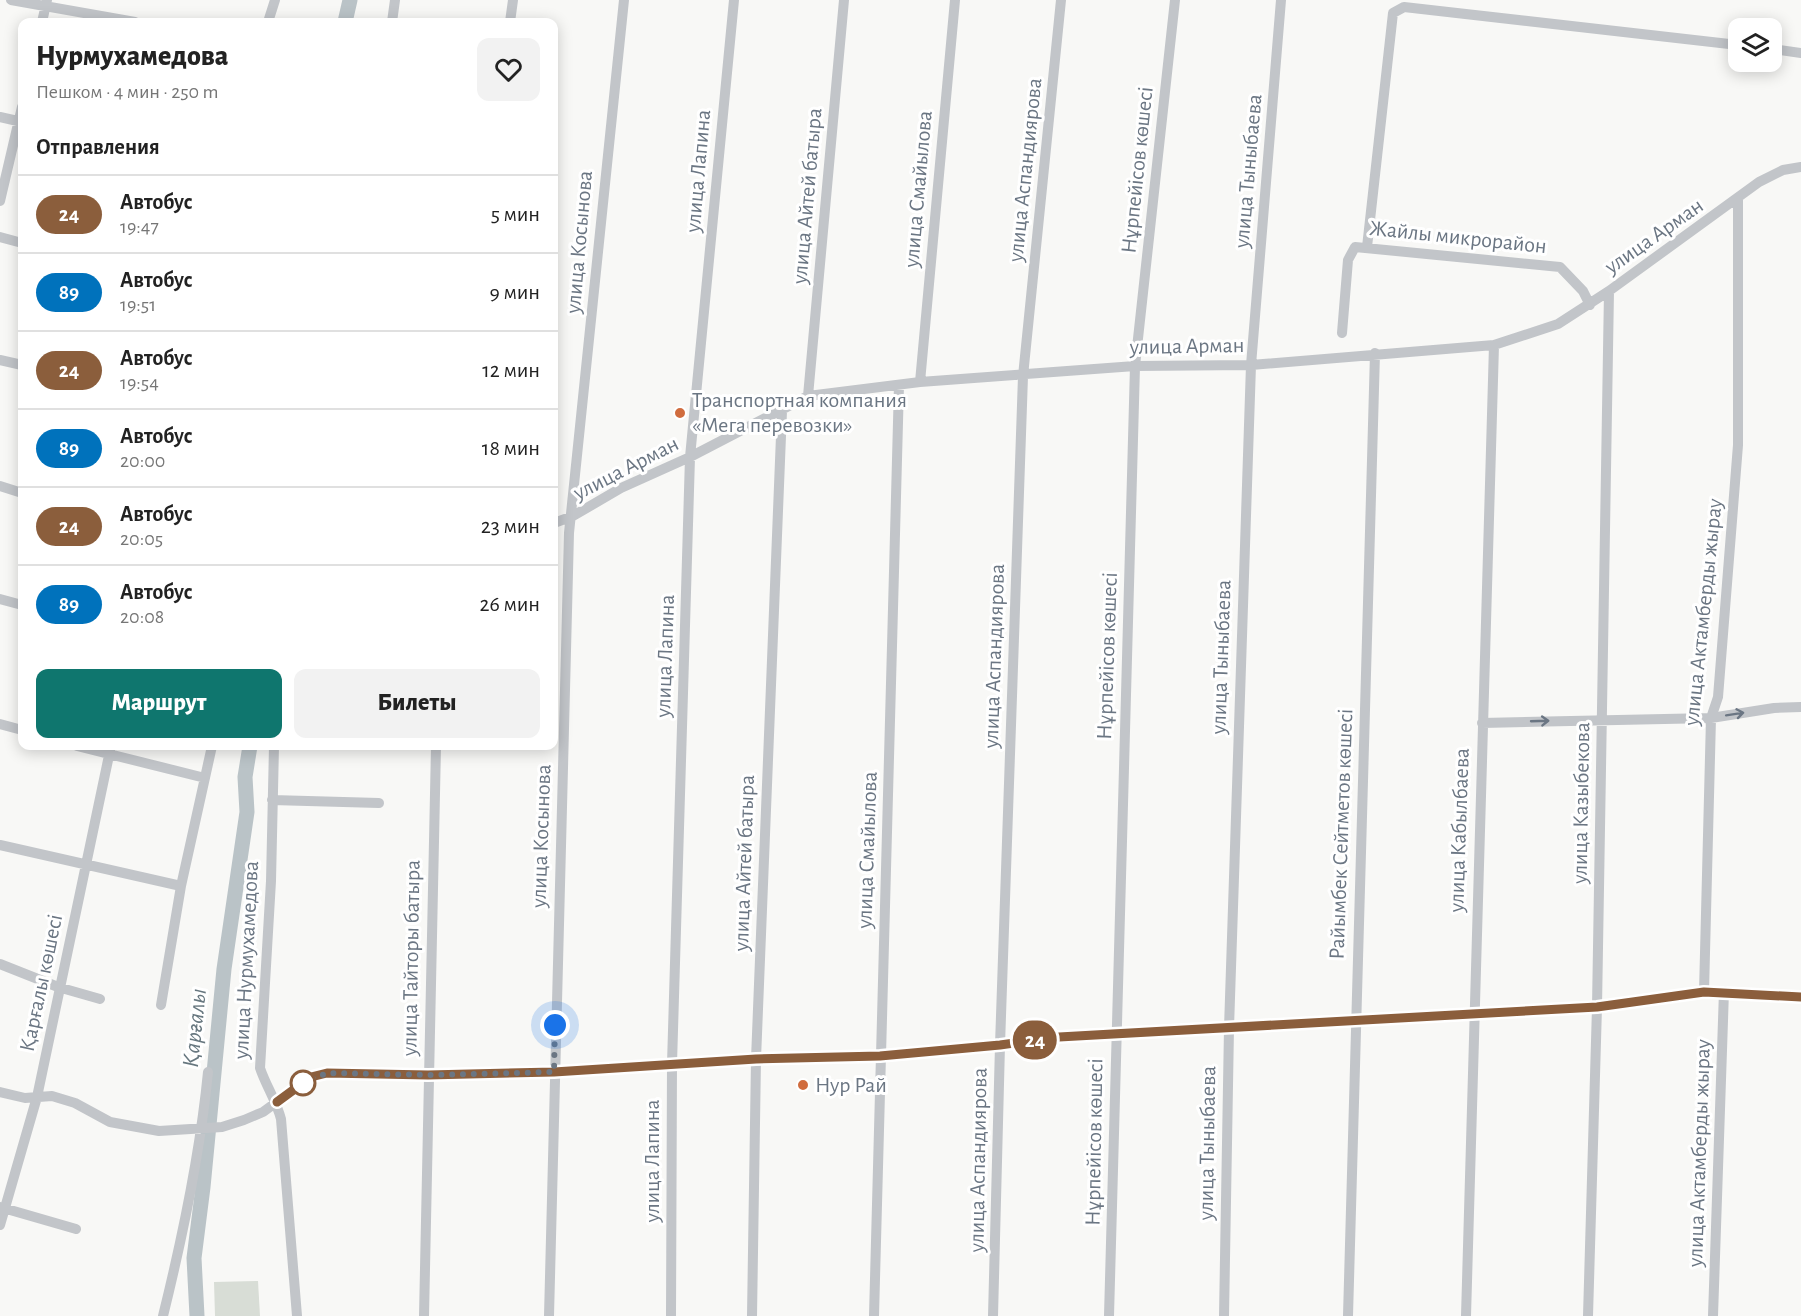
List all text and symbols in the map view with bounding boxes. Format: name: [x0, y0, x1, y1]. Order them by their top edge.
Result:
map controls: [1728, 18, 1782, 72]
button: layers: [1728, 18, 1782, 72]
button: heart: [477, 38, 540, 101]
text: Нурмухамедова: [36, 43, 228, 71]
street label: улица Аспандиярова: [1004, 77, 1046, 264]
text: Пешком · 4 мин · 250 m: [36, 82, 218, 102]
street label: Нұрпейісов көшесі: [1117, 86, 1157, 254]
street label: улица Тыныбаева: [1230, 93, 1266, 250]
street label: улица Айтей батыра: [788, 107, 826, 286]
street label: улица Лапина: [682, 109, 714, 234]
street label: улица Смайылова: [900, 110, 936, 269]
text: Отправления: [36, 136, 160, 158]
street label: улица Косынова: [562, 170, 596, 315]
text: Автобус: [120, 191, 193, 213]
street label: улица Арман: [1600, 194, 1707, 278]
text: 5 мин: [491, 203, 540, 225]
text: 24: [59, 204, 79, 225]
text: 19:47: [120, 217, 159, 237]
street label: Жайлы микрорайон: [1368, 217, 1548, 257]
text: Автобус: [120, 269, 193, 291]
text: 9 мин: [489, 281, 540, 303]
text: 89: [59, 282, 79, 303]
text: 19:51: [120, 295, 156, 315]
street label: улица Арман: [1129, 334, 1244, 358]
text: Автобус: [120, 347, 193, 369]
text: 12 мин: [482, 359, 540, 381]
text: 24: [59, 360, 79, 381]
text: 19:54: [120, 373, 159, 393]
place label: Транспортная компания «Мега перевозки»: [692, 389, 907, 436]
marker: Транспортная компания «Мега перевозки»: [673, 406, 687, 420]
text: Автобус: [120, 425, 193, 447]
street label: улица Арман: [569, 432, 682, 504]
text: 18 мин: [482, 437, 540, 459]
text: 89: [59, 438, 79, 459]
text: 20:00: [120, 451, 165, 471]
street label: улица Актамберды жырау: [1680, 497, 1726, 728]
text: Автобус: [120, 503, 193, 525]
text: 23 мин: [481, 515, 540, 537]
text: 24: [59, 516, 79, 537]
text: 20:05: [120, 529, 163, 549]
street label: улица Аспандиярова: [980, 563, 1008, 750]
street label: Нұрпейісов көшесі: [1093, 572, 1121, 740]
street label: улица Тыныбаева: [1207, 579, 1235, 736]
text: Автобус: [120, 581, 193, 603]
text: 26 мин: [479, 593, 540, 615]
text: 89: [59, 594, 79, 615]
street label: улица Лапина: [652, 594, 678, 719]
text: 20:08: [120, 607, 164, 627]
button: Маршрут: [36, 669, 282, 738]
button: Билеты: [294, 669, 540, 738]
street label: Райымбек Сейтметов көшесі: [1326, 708, 1356, 960]
one-way arrow: [1725, 709, 1744, 720]
one-way arrow: [1530, 715, 1550, 726]
street label: улица Казыбекова: [1569, 722, 1593, 885]
street label: улица Кабылбаева: [1445, 747, 1473, 914]
street label: улица Косынова: [527, 764, 554, 909]
street label: улица Смайылова: [853, 771, 881, 930]
street label: улица Айтей батыра: [730, 774, 758, 953]
street label: улица Нурмухамедова: [230, 860, 262, 1061]
street label: улица Тайторы батыра: [398, 860, 424, 1057]
street label: Қарғалы көшесі: [16, 912, 66, 1054]
water label: Қарғалы: [179, 987, 211, 1069]
your location: [540, 1010, 570, 1040]
line badge: 24: [1008, 1020, 1062, 1060]
text: 24: [1025, 1030, 1045, 1051]
street label: улица Актамберды жырау: [1684, 1038, 1714, 1268]
street label: Нұрпейісов көшесі: [1082, 1058, 1106, 1226]
street label: улица Тыныбаева: [1195, 1066, 1219, 1221]
street label: улица Аспандиярова: [965, 1067, 991, 1254]
unlabelled marker: [290, 1070, 316, 1096]
place label: Нур Рай: [815, 1074, 887, 1096]
marker: Нур Рай: [796, 1078, 810, 1092]
street label: улица Лапина: [641, 1099, 663, 1224]

